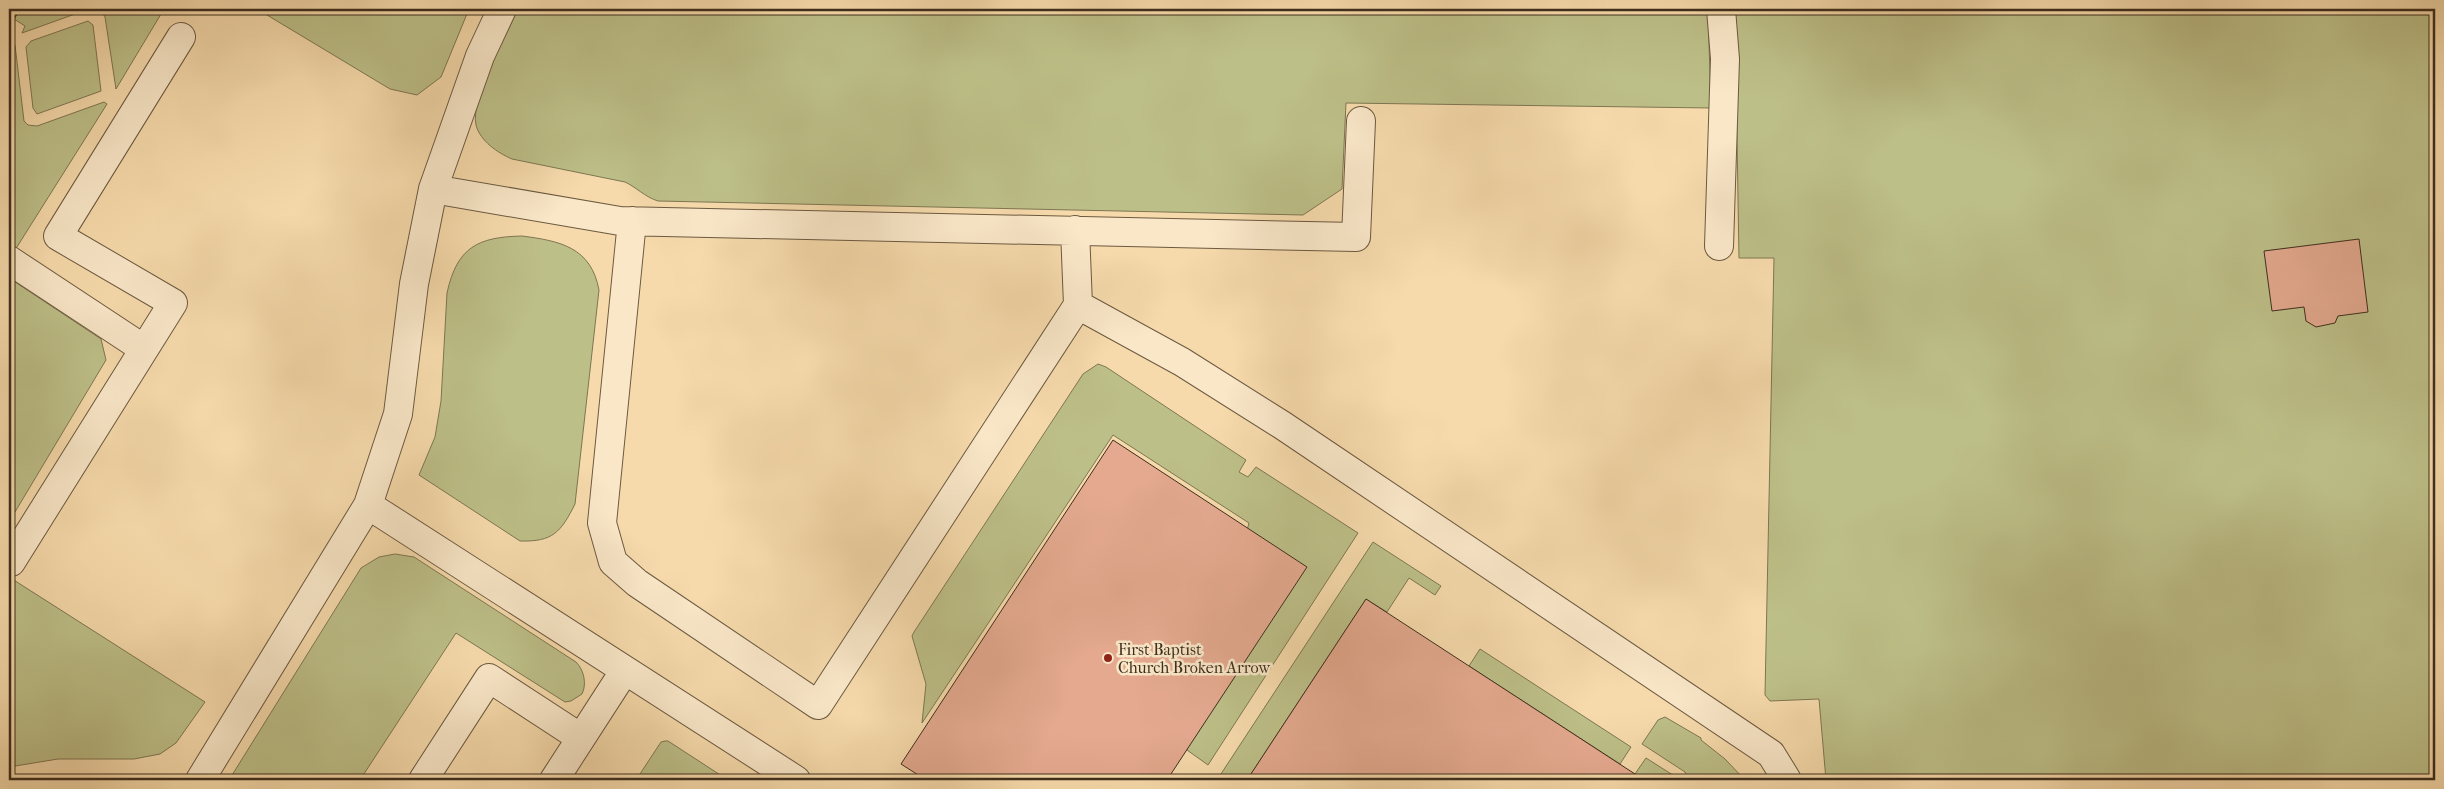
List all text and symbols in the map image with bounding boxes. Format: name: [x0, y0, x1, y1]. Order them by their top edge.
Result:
place label: First Baptist Church Broken Arrow: [1118, 640, 1271, 677]
marker: First Baptist Church Broken Arrow: [1102, 652, 1114, 664]

